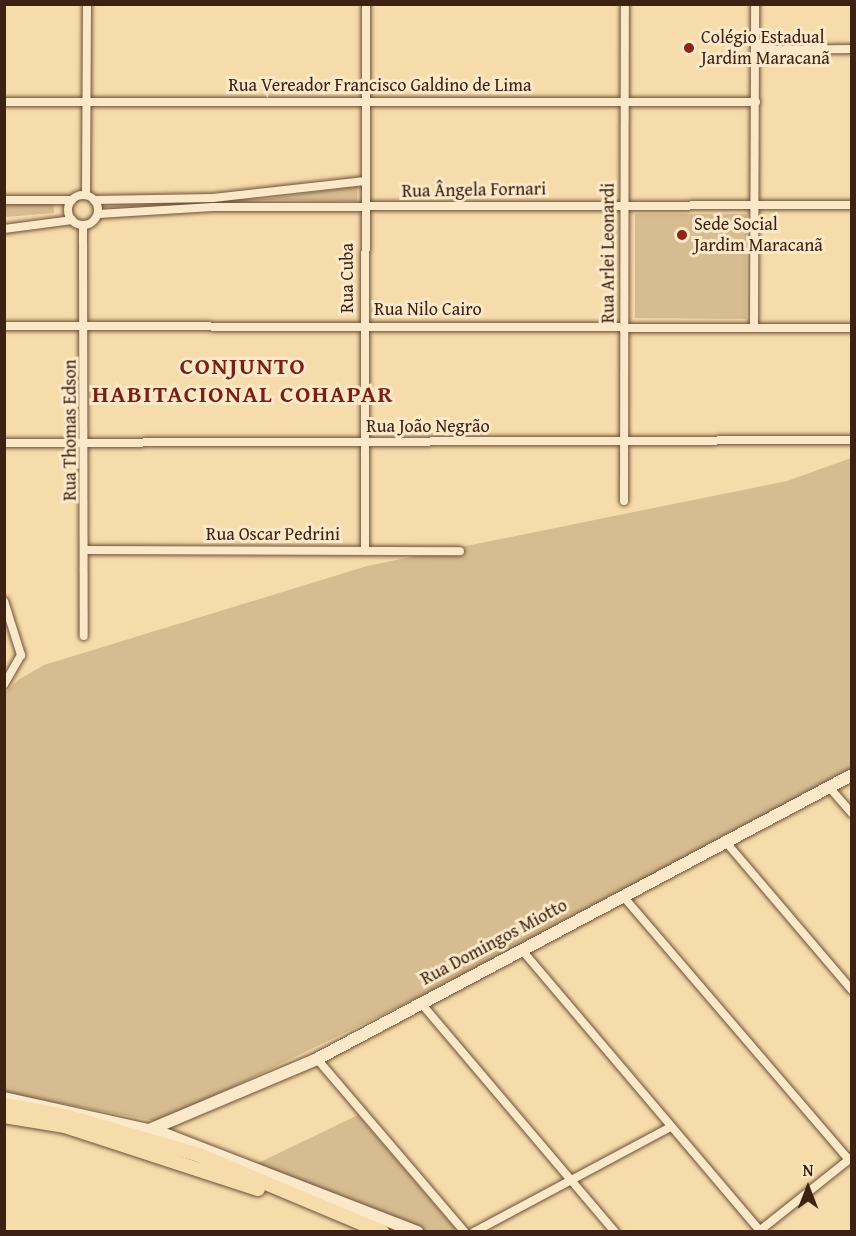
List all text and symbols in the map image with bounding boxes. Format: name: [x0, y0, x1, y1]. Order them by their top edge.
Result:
place label: Colégio Estadual Jardim Maracanã: [701, 27, 830, 70]
marker: Colégio Estadual Jardim Maracanã: [682, 41, 696, 55]
street label: Rua Vereador Francisco Galdino de Lima: [228, 74, 532, 96]
street label: Rua Ângela Fornari: [402, 178, 546, 202]
street label: Rua Arlei Leonardi: [597, 183, 619, 323]
place label: Sede Social Jardim Maracanã: [694, 214, 823, 256]
marker: Sede Social Jardim Maracanã: [675, 228, 689, 242]
street label: Rua Cuba: [336, 243, 358, 313]
street label: Rua Nilo Cairo: [374, 298, 482, 320]
district label: CONJUNTO HABITACIONAL COHAPAR: [92, 352, 394, 408]
street label: Rua Thomas Edson: [59, 359, 81, 501]
street label: Rua João Negrão: [366, 415, 490, 437]
street label: Rua Oscar Pedrini: [206, 523, 340, 545]
street label: Rua Domingos Miotto: [417, 894, 571, 990]
north arrow: [778, 1158, 838, 1218]
text: N: [803, 1158, 813, 1182]

